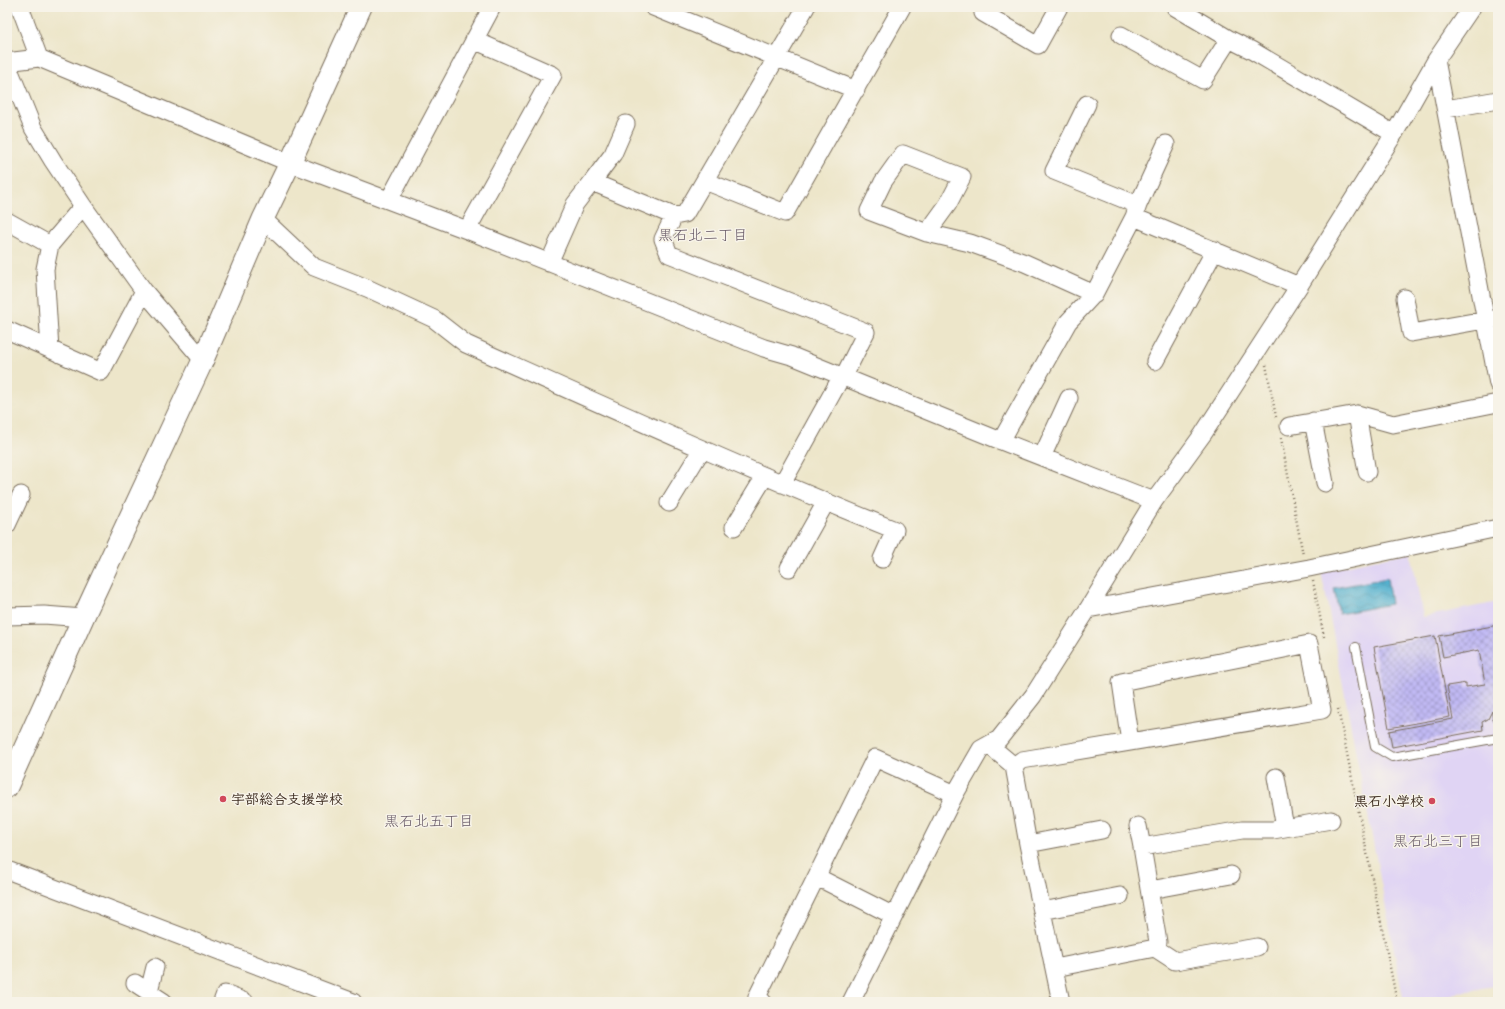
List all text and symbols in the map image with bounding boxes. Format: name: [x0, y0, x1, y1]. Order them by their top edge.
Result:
district label: 黒石北二丁目: [658, 226, 748, 244]
place label: 宇部総合支援学校: [231, 791, 343, 808]
place label: 黒石小学校: [1354, 793, 1424, 810]
marker: 宇部総合支援学校: [218, 794, 228, 804]
marker: 黒石小学校: [1427, 796, 1437, 806]
district label: 黒石北五丁目: [384, 812, 474, 830]
district label: 黒石北三丁目: [1393, 832, 1483, 850]

